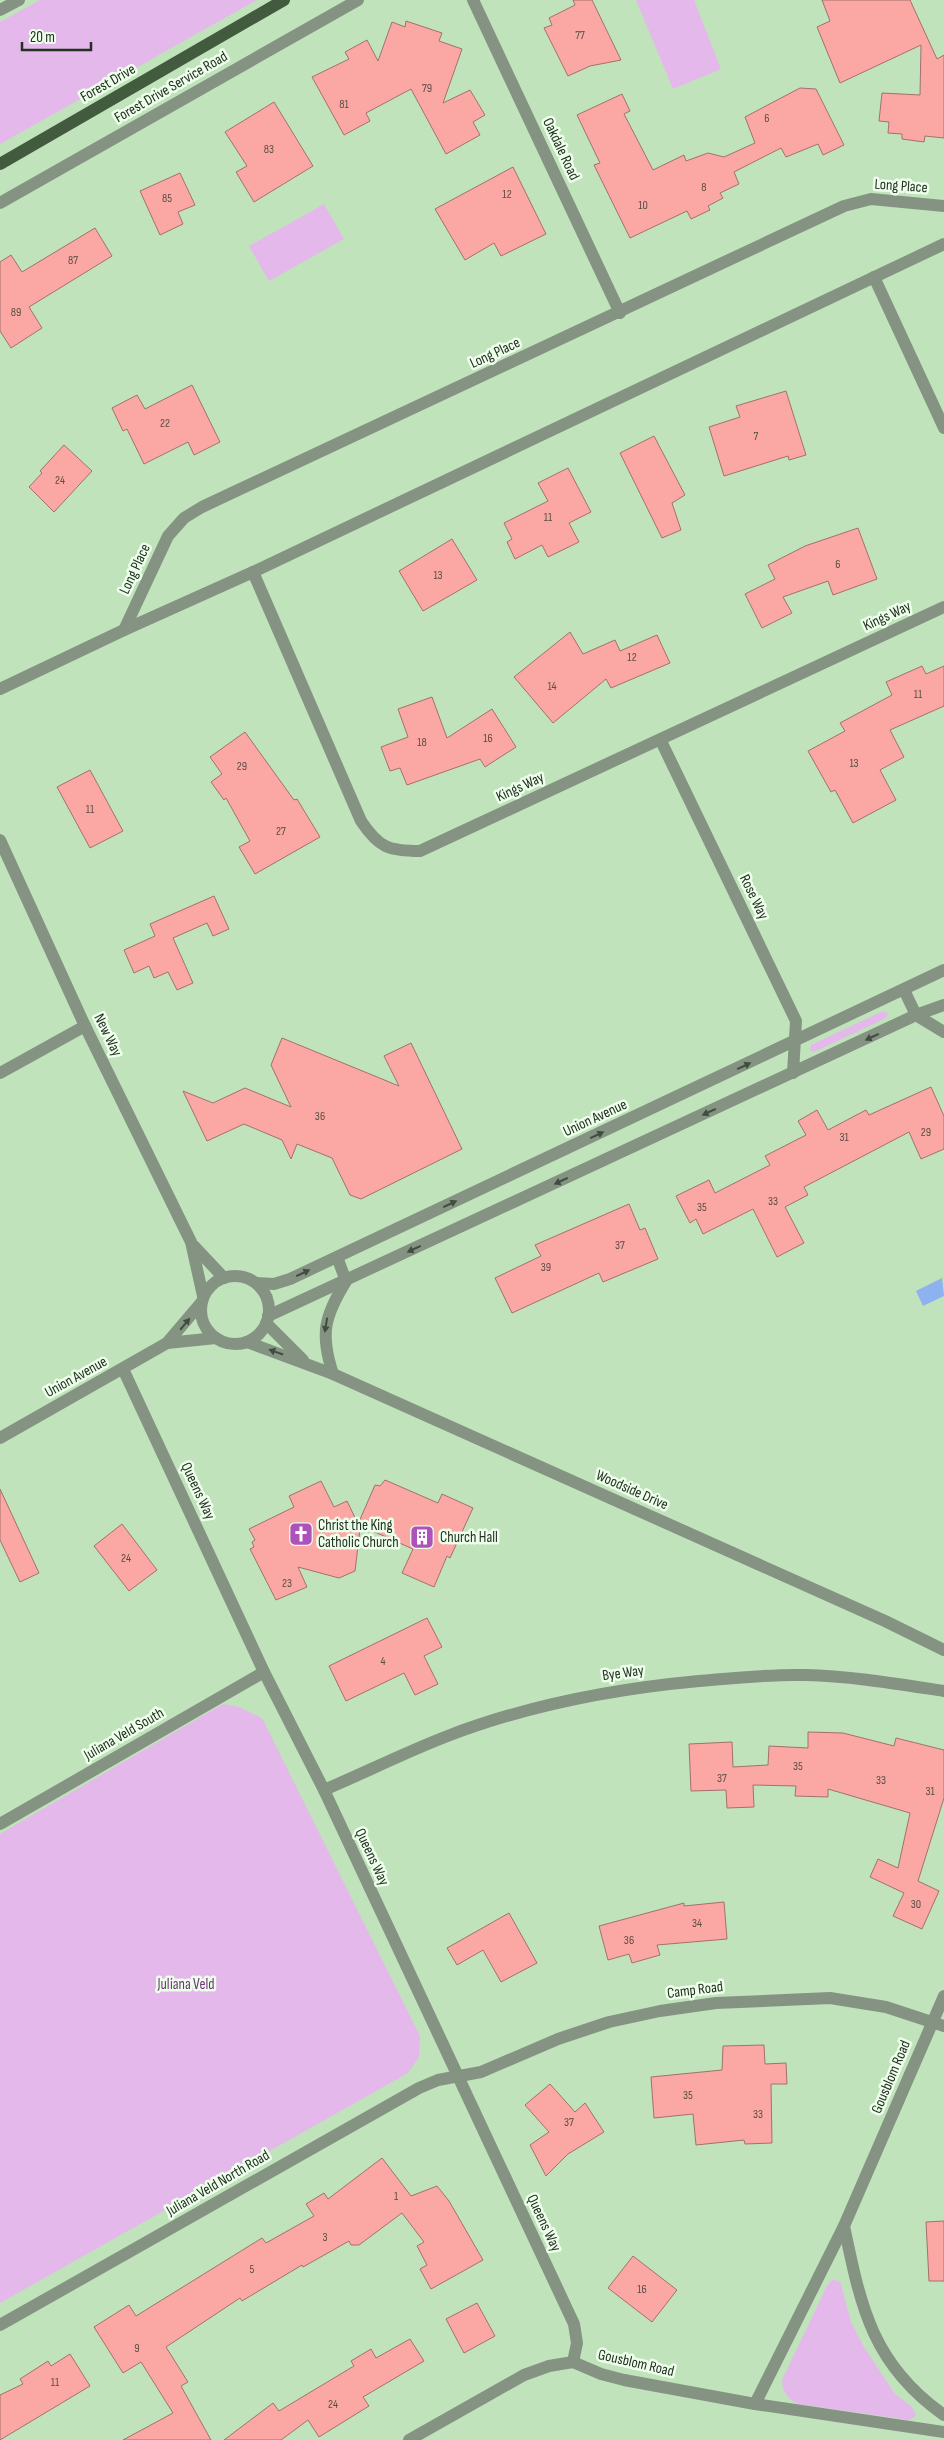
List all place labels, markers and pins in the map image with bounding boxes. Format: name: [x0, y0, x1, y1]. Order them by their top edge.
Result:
place label: Christ the King Catholic Church: [318, 1516, 399, 1552]
church icon: Christ the King Catholic Church: [288, 1521, 314, 1547]
building icon: Church Hall: [409, 1524, 435, 1550]
place label: Church Hall: [440, 1528, 498, 1547]

